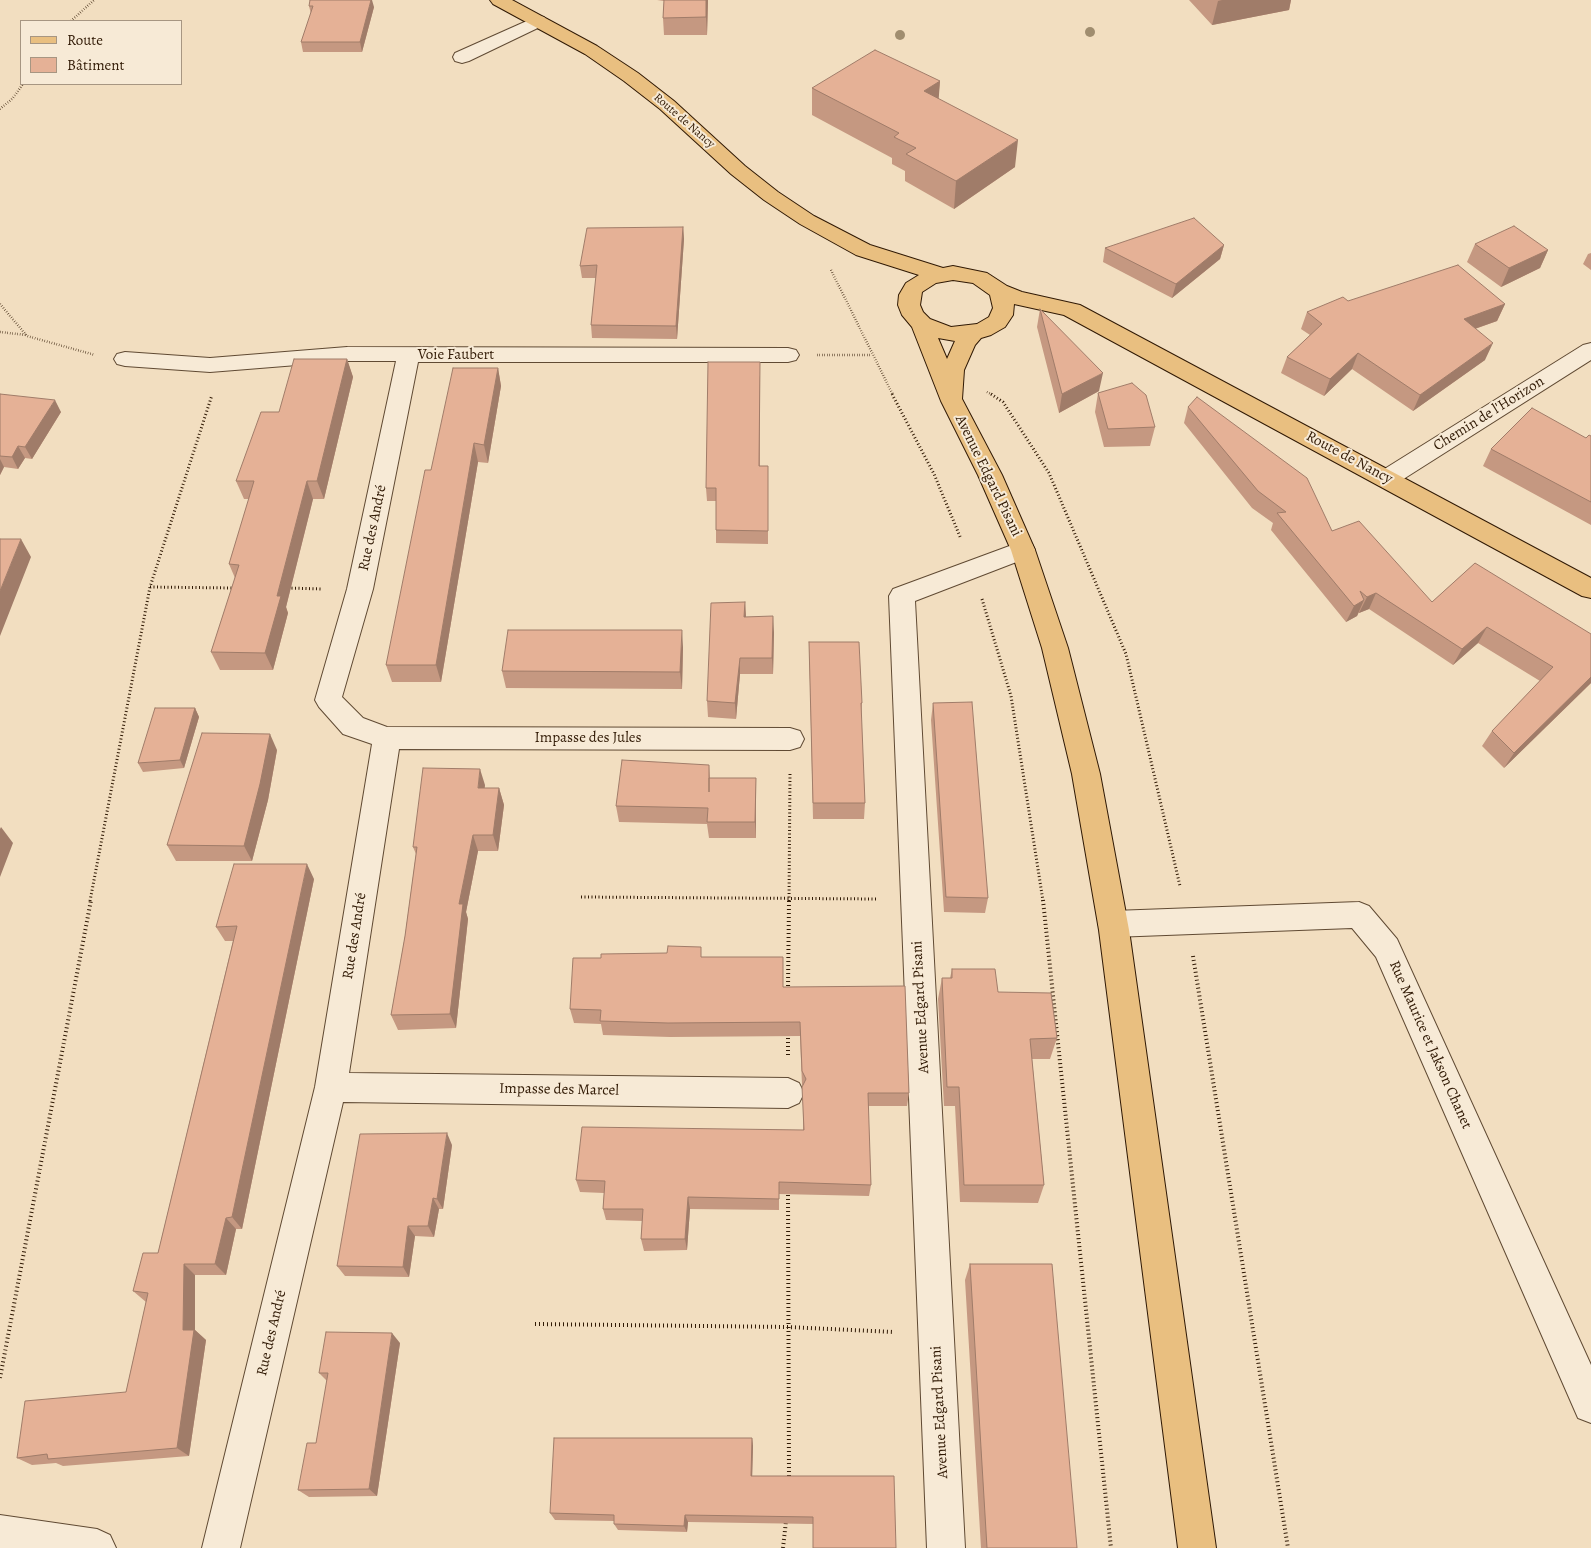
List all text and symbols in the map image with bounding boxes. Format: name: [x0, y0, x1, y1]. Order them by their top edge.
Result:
legend: [20, 20, 182, 85]
text: Route: [67, 30, 103, 50]
text: Bâtiment: [67, 55, 125, 75]
street label: Route de Nancy: [650, 91, 718, 151]
street label: Voie Faubert: [418, 346, 494, 364]
street label: Chemin de l'Horizon: [1430, 373, 1548, 455]
street label: Avenue Edgard Pisani: [951, 412, 1025, 540]
street label: Route de Nancy: [1303, 428, 1395, 488]
street label: Rue des André: [355, 483, 391, 573]
street label: Impasse des Jules: [534, 729, 642, 747]
street label: Rue des André: [339, 891, 371, 981]
street label: Avenue Edgard Pisani: [909, 940, 933, 1074]
street label: Rue Maurice et Jakson Chanet: [1385, 958, 1475, 1132]
street label: Impasse des Marcel: [499, 1080, 619, 1100]
street label: Rue des André: [253, 1288, 291, 1378]
street label: Avenue Edgard Pisani: [928, 1345, 952, 1479]

